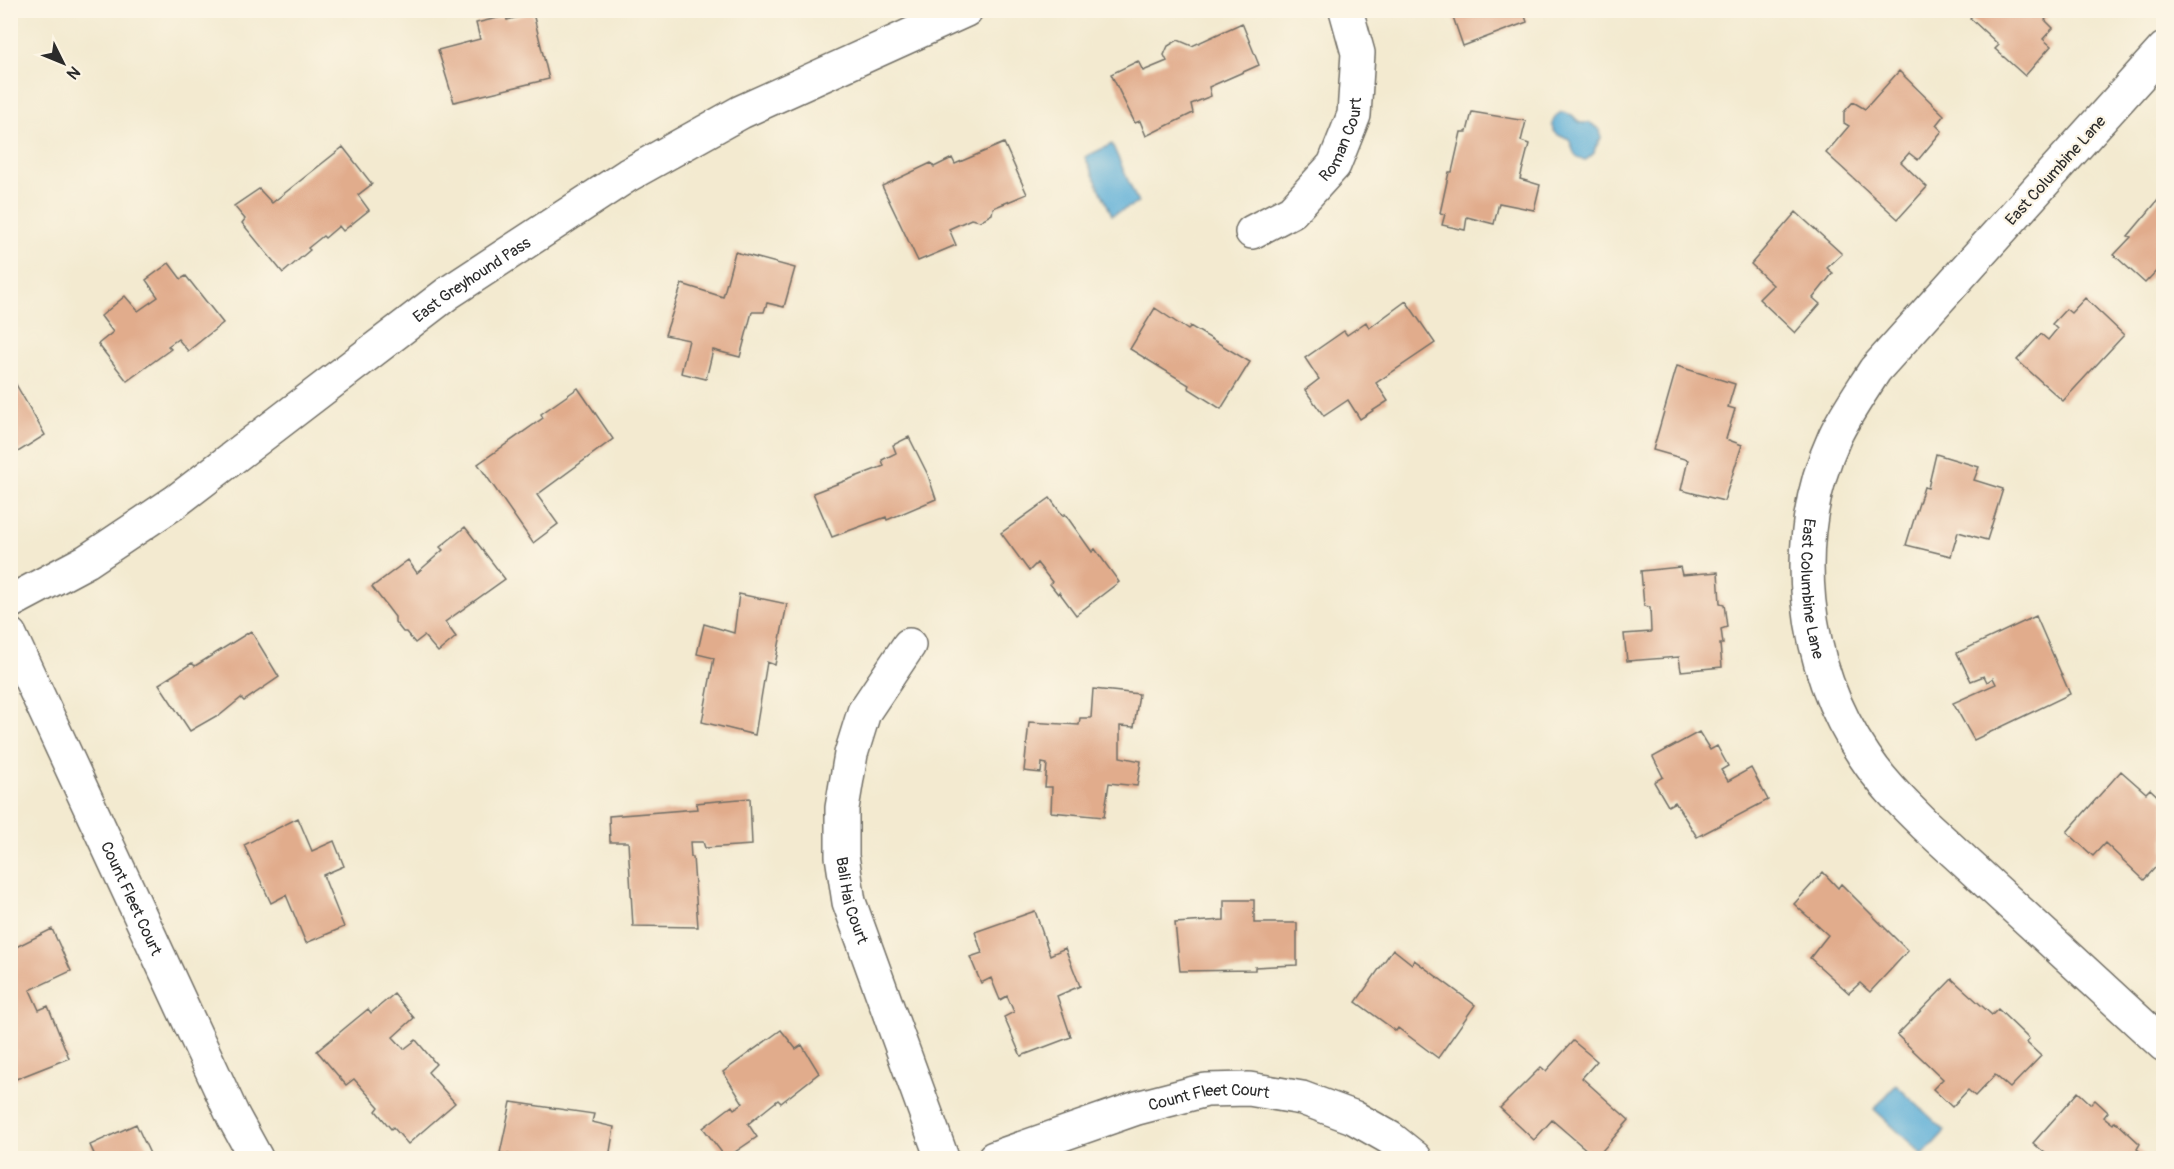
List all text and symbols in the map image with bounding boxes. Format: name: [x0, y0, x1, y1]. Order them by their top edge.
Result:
north arrow: [33, 33, 93, 93]
text: N: [62, 62, 84, 83]
street label: Roman Court: [1315, 96, 1366, 186]
street label: East Columbine Lane: [2001, 112, 2110, 230]
street label: East Greyhound Pass: [409, 233, 534, 327]
street label: East Columbine Lane: [1796, 517, 1828, 661]
street label: Count Fleet Court: [96, 838, 166, 959]
street label: Bali Hai Court: [831, 856, 873, 947]
street label: Count Fleet Court: [1146, 1080, 1272, 1116]

